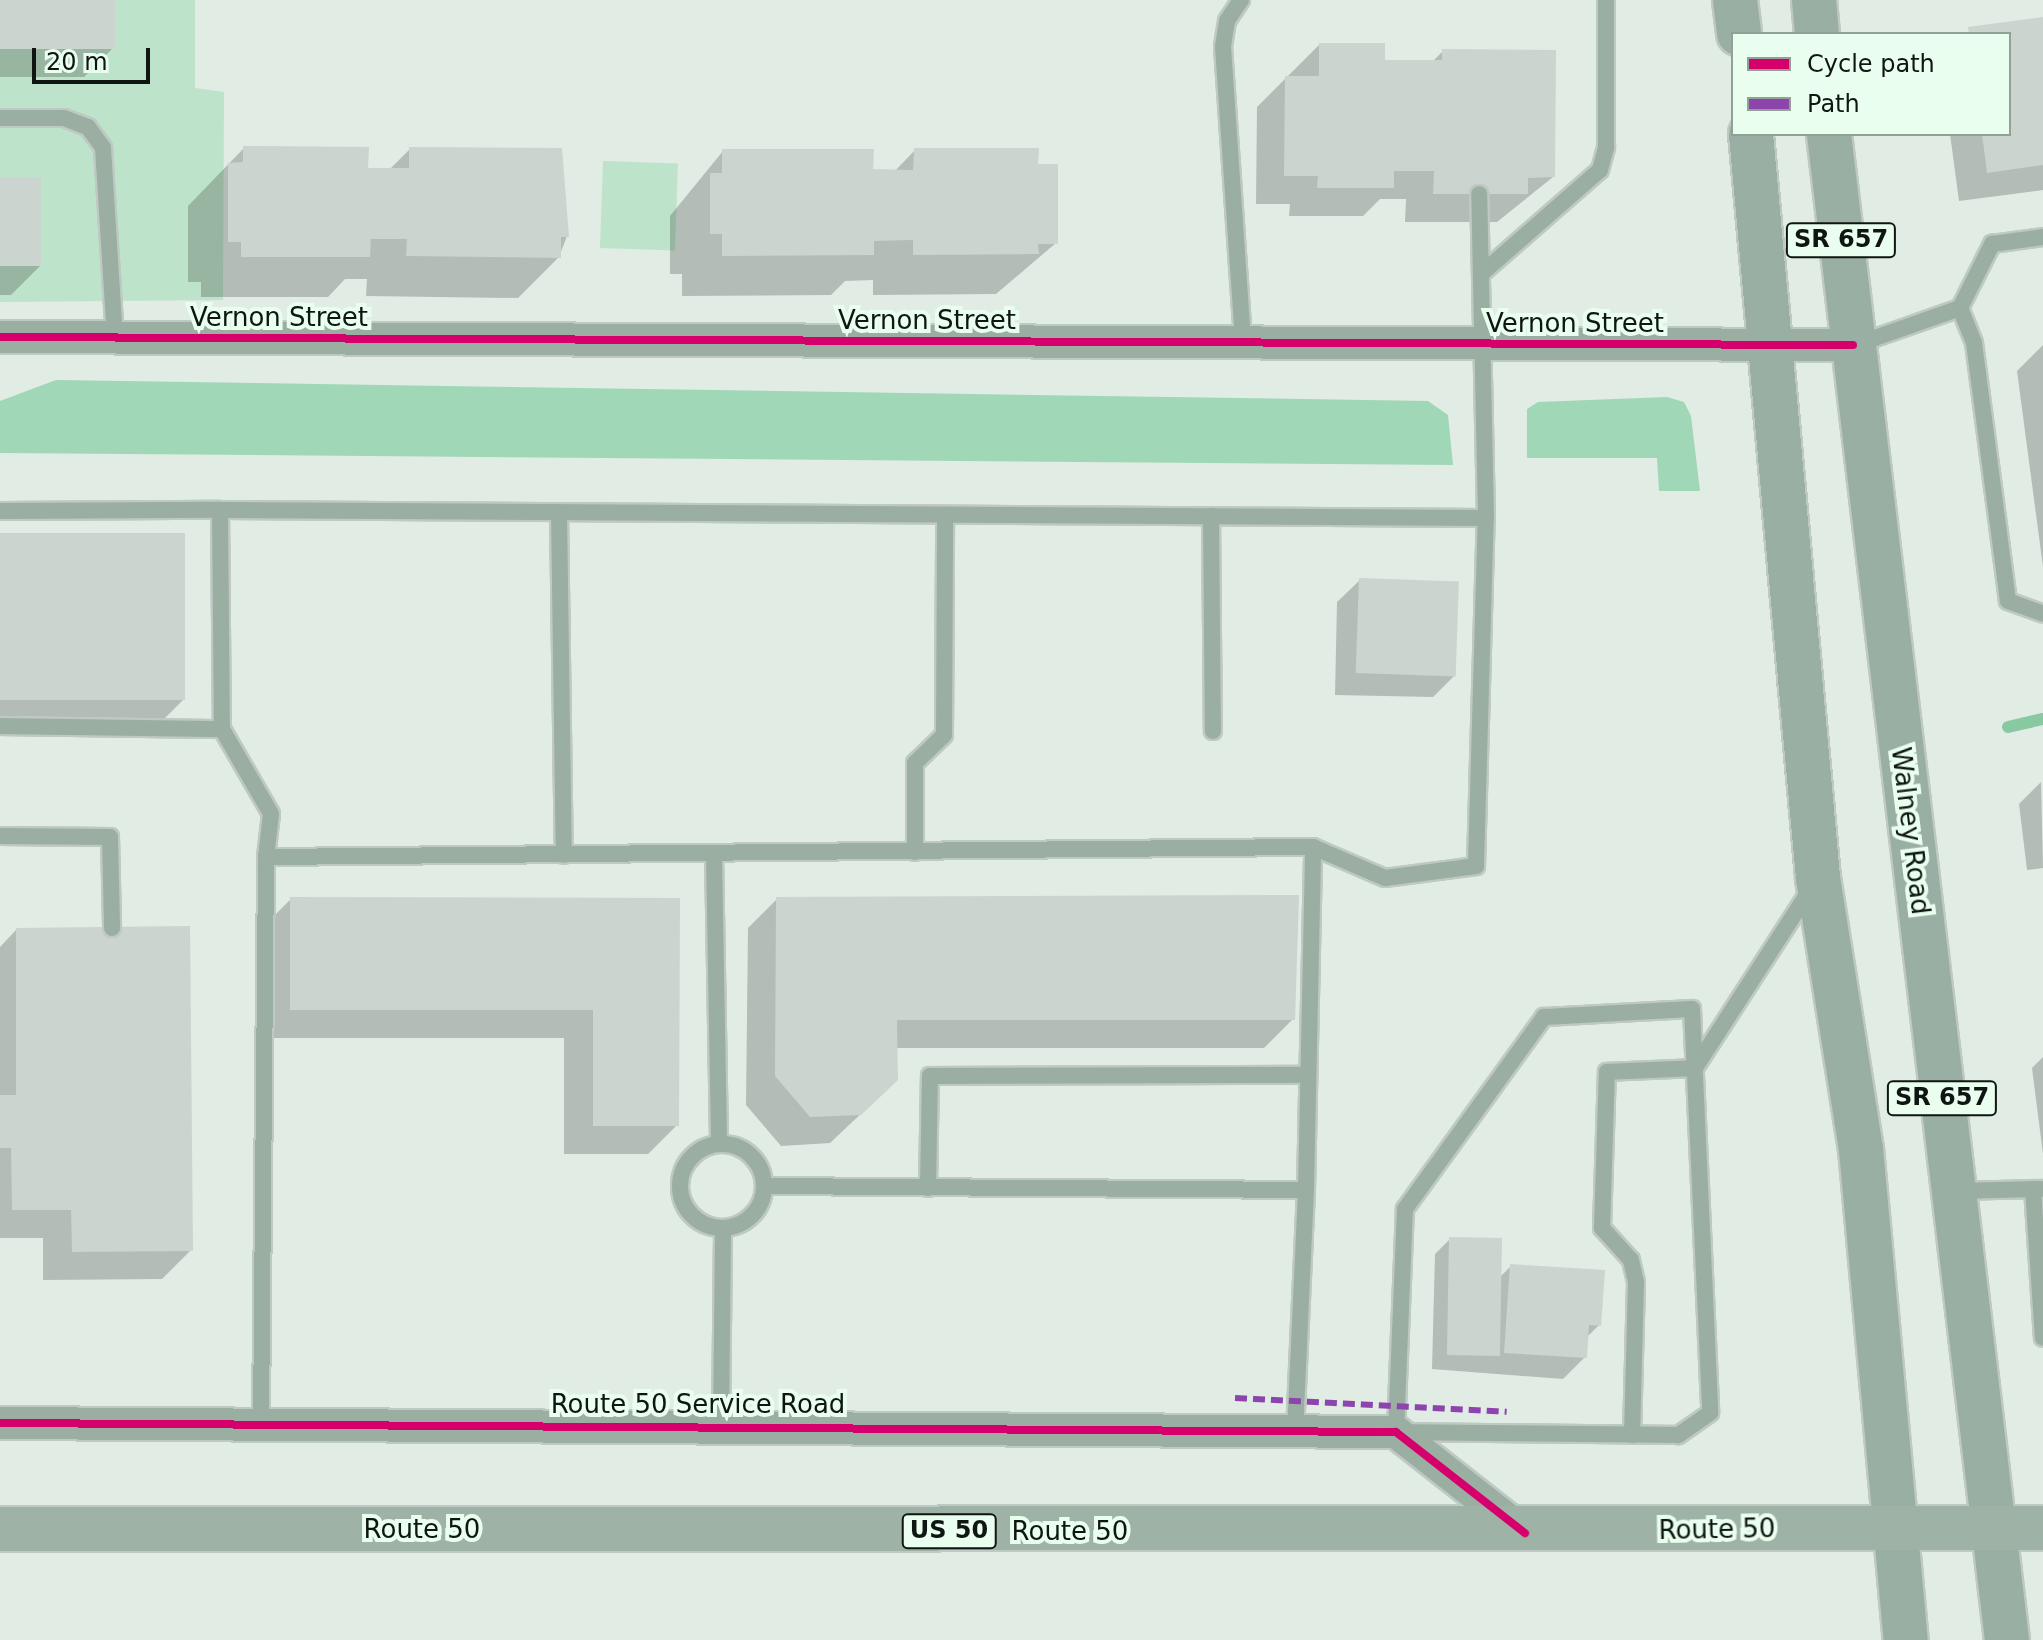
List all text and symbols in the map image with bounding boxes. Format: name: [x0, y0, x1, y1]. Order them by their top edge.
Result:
scale bar: [36, 32, 154, 82]
legend: [1731, 32, 2011, 136]
text: 20 m: [46, 48, 108, 76]
text: Cycle path: [1807, 50, 1935, 78]
text: Path: [1807, 90, 1860, 118]
road number: SR 657: [1785, 220, 1897, 260]
street label: Vernon Street: [190, 302, 368, 334]
street label: Vernon Street: [838, 305, 1016, 337]
street label: Vernon Street: [1486, 308, 1664, 340]
street label: Walney Road: [1884, 745, 1936, 917]
road number: SR 657: [1886, 1078, 1998, 1118]
street label: Route 50 Service Road: [551, 1389, 845, 1421]
road number: US 50: [901, 1511, 997, 1551]
street label: Route 50: [1658, 1513, 1776, 1547]
street label: Route 50: [364, 1514, 480, 1546]
street label: Route 50: [1012, 1516, 1128, 1548]

